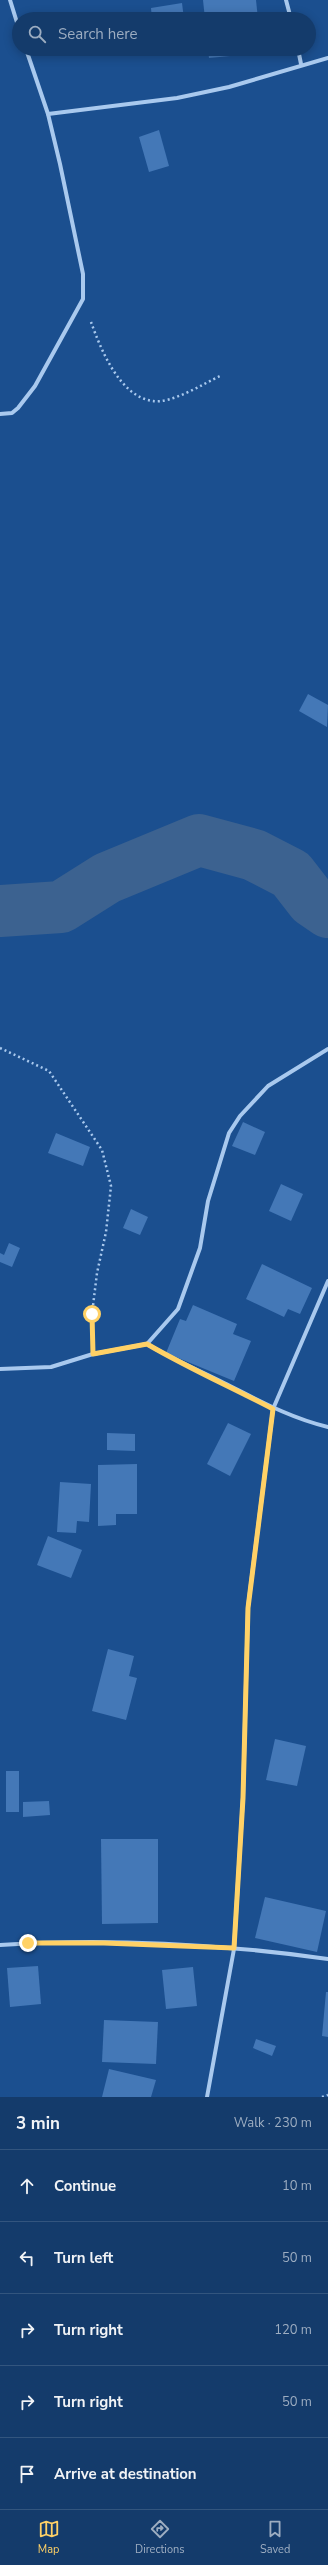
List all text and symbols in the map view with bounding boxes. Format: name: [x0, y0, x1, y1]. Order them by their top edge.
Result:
search box: [12, 12, 316, 56]
icon: search: [26, 23, 48, 45]
text: Search here: [58, 24, 138, 44]
route start: [83, 1305, 101, 1323]
route end: [19, 1934, 37, 1952]
text: 3 min: [16, 2112, 60, 2135]
text: Walk · 230 m: [234, 2114, 312, 2132]
icon: ahead: [16, 2175, 38, 2197]
text: Continue: [54, 2176, 116, 2196]
text: 10 m: [282, 2177, 312, 2195]
icon: left: [16, 2247, 38, 2269]
text: Turn left: [54, 2248, 113, 2268]
text: 50 m: [282, 2249, 312, 2267]
icon: right: [16, 2319, 38, 2341]
text: Turn right: [54, 2320, 123, 2340]
text: 120 m: [274, 2321, 312, 2339]
icon: right: [16, 2391, 38, 2413]
text: Turn right: [54, 2392, 123, 2412]
text: 50 m: [282, 2393, 312, 2411]
icon: arrive: [16, 2463, 38, 2485]
text: Arrive at destination: [54, 2464, 197, 2484]
tab: Map: [38, 2518, 60, 2557]
tab: Directions: [135, 2518, 185, 2557]
tab: Saved: [260, 2518, 290, 2557]

